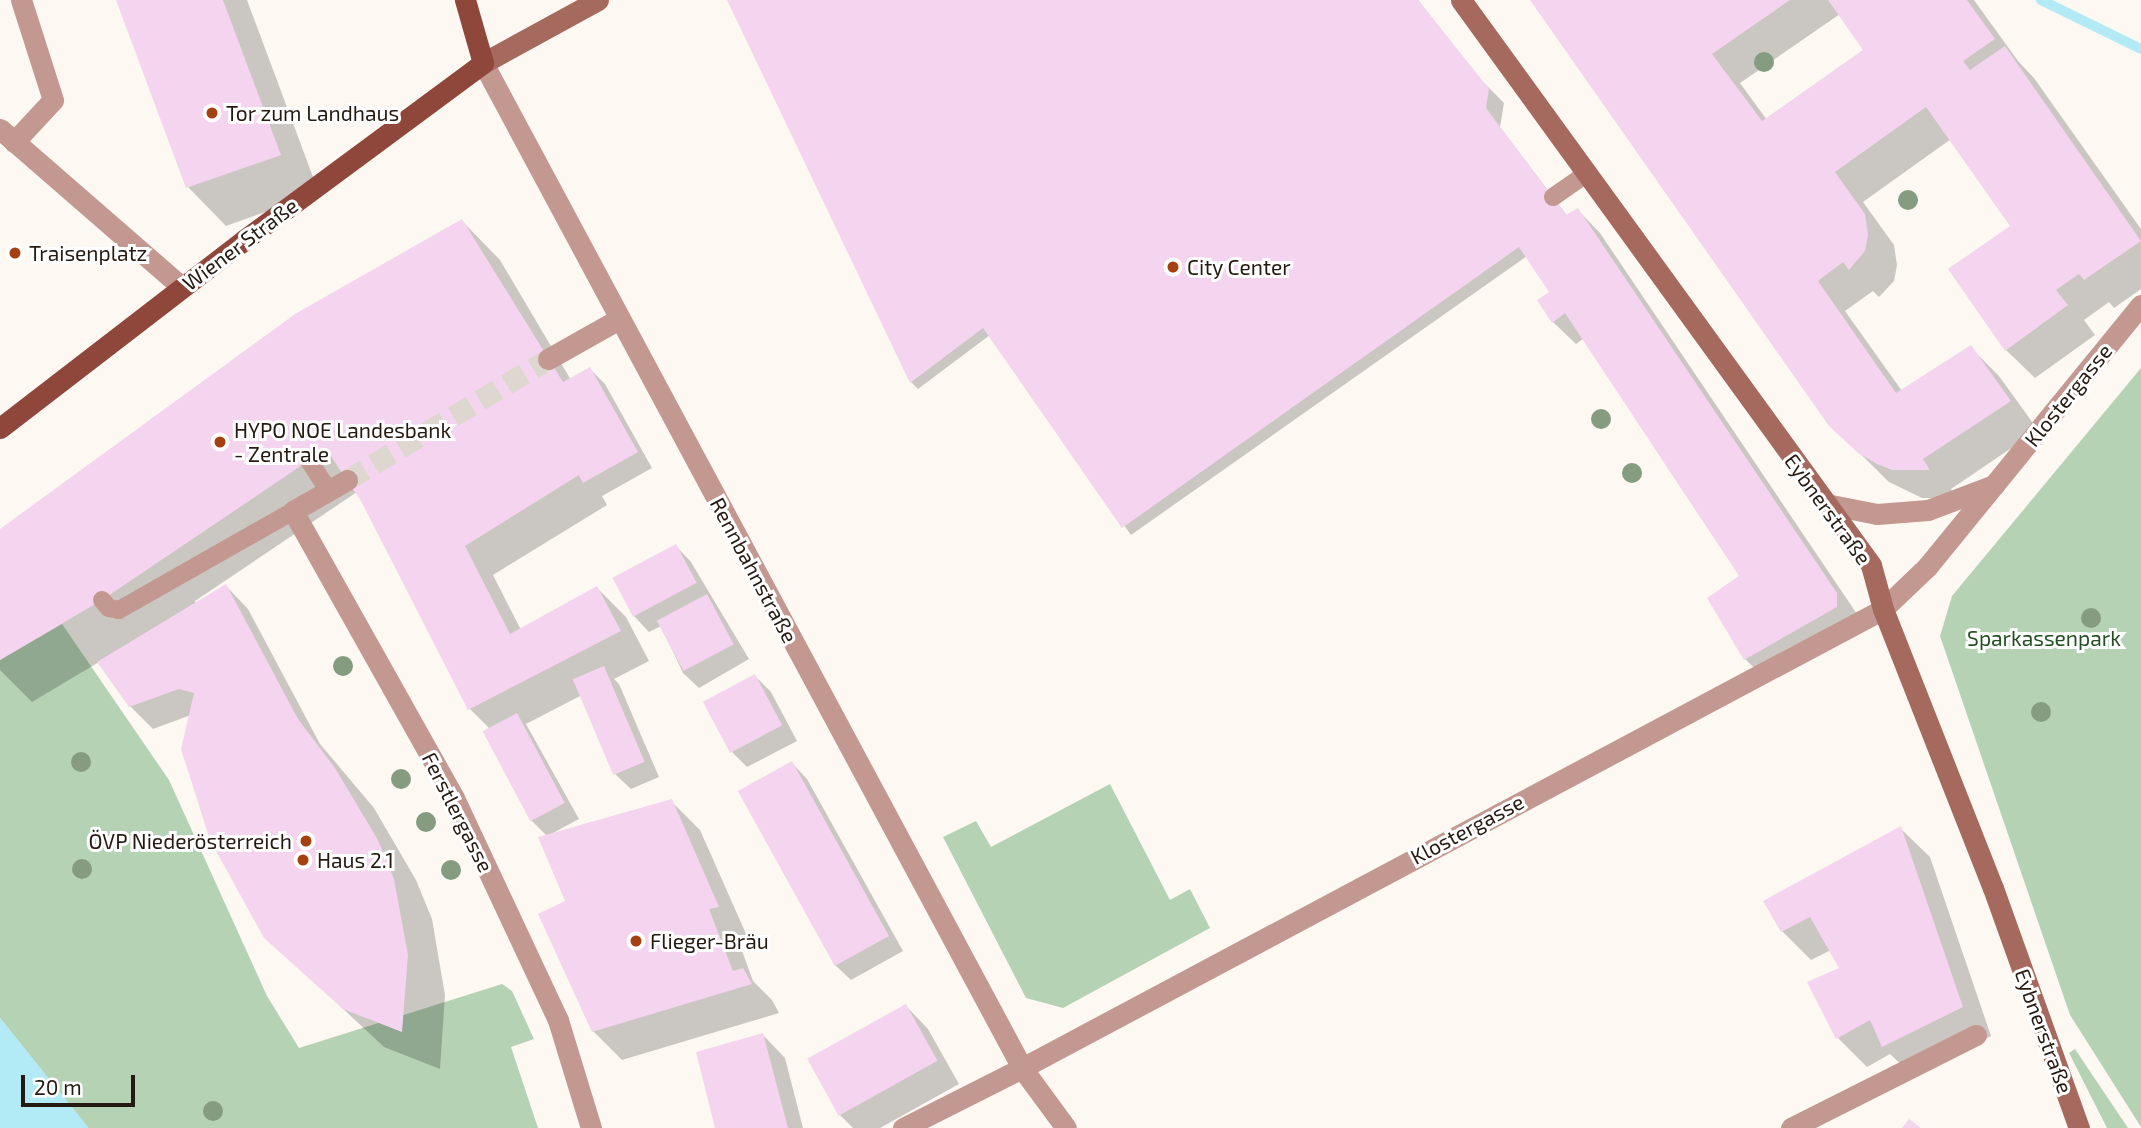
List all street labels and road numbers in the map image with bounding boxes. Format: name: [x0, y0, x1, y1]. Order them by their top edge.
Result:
street label: Wiener Straße: [177, 192, 303, 296]
street label: Klostergasse: [2019, 339, 2117, 451]
street label: Eybnerstraße: [1779, 449, 1877, 569]
street label: Rennbahnstraße: [705, 493, 803, 647]
street label: Ferstlergasse: [417, 748, 499, 876]
street label: Klostergasse: [1406, 789, 1528, 869]
street label: Eybnerstraße: [2010, 965, 2078, 1097]

